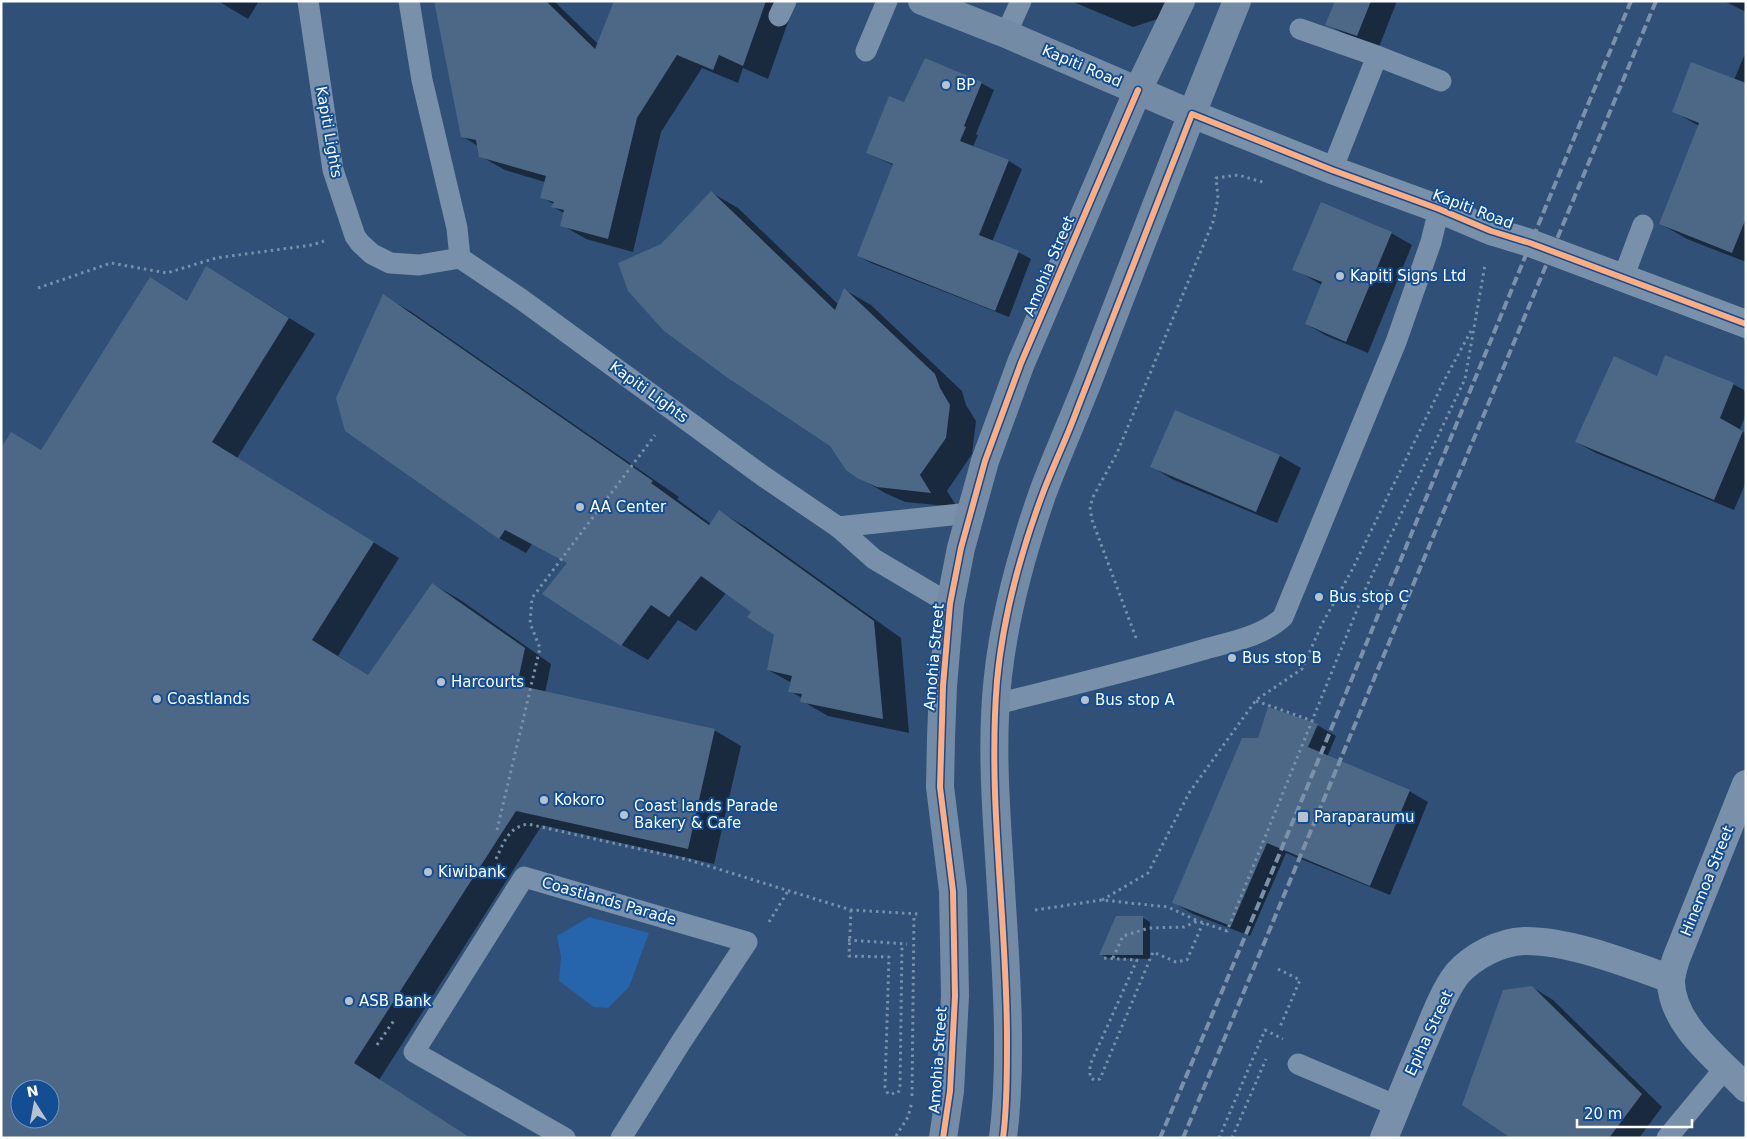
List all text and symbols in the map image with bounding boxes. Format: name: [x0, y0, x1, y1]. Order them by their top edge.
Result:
street label: Kapiti Road: [1039, 41, 1125, 91]
place label: BP: [956, 76, 975, 94]
marker: BP: [940, 79, 952, 91]
street label: Kapiti Lights: [312, 85, 346, 179]
street label: Kapiti Road: [1430, 185, 1516, 233]
street label: Amohia Street: [1020, 213, 1078, 319]
place label: Kapiti Signs Ltd: [1350, 267, 1466, 285]
marker: Kapiti Signs Ltd: [1334, 270, 1346, 282]
street label: Kapiti Lights: [606, 358, 692, 427]
place label: AA Center: [590, 498, 667, 516]
marker: AA Center: [574, 501, 586, 513]
place label: Bus stop C: [1329, 588, 1409, 606]
marker: Bus stop C: [1313, 591, 1325, 603]
street label: Amohia Street: [920, 603, 948, 711]
place label: Bus stop B: [1242, 649, 1322, 667]
marker: Bus stop B: [1226, 652, 1238, 664]
place label: Harcourts: [451, 673, 524, 691]
marker: Harcourts: [435, 676, 447, 688]
place label: Coastlands: [167, 690, 250, 708]
place label: Bus stop A: [1095, 691, 1176, 709]
marker: Coastlands: [151, 693, 163, 705]
marker: Bus stop A: [1079, 694, 1091, 706]
place label: Kokoro: [554, 791, 605, 809]
marker: Kokoro: [538, 794, 550, 806]
place label: Coast lands Parade Bakery & Cafe: [634, 797, 778, 832]
place label: Paraparaumu: [1314, 808, 1415, 826]
marker: Coast lands Parade Bakery & Cafe: [618, 809, 630, 821]
marker: Paraparaumu: [1296, 810, 1310, 824]
street label: Hinemoa Street: [1677, 823, 1737, 939]
place label: Kiwibank: [438, 863, 506, 881]
marker: Kiwibank: [422, 866, 434, 878]
street label: Coastlands Parade: [540, 873, 678, 929]
street label: Epiha Street: [1401, 987, 1457, 1079]
place label: ASB Bank: [359, 992, 432, 1010]
marker: ASB Bank: [343, 995, 355, 1007]
street label: Amohia Street: [925, 1006, 951, 1114]
north arrow: [10, 1079, 60, 1129]
text: N: [25, 1082, 40, 1100]
scale bar: [1577, 1096, 1692, 1128]
text: 20 m: [1584, 1105, 1622, 1123]

